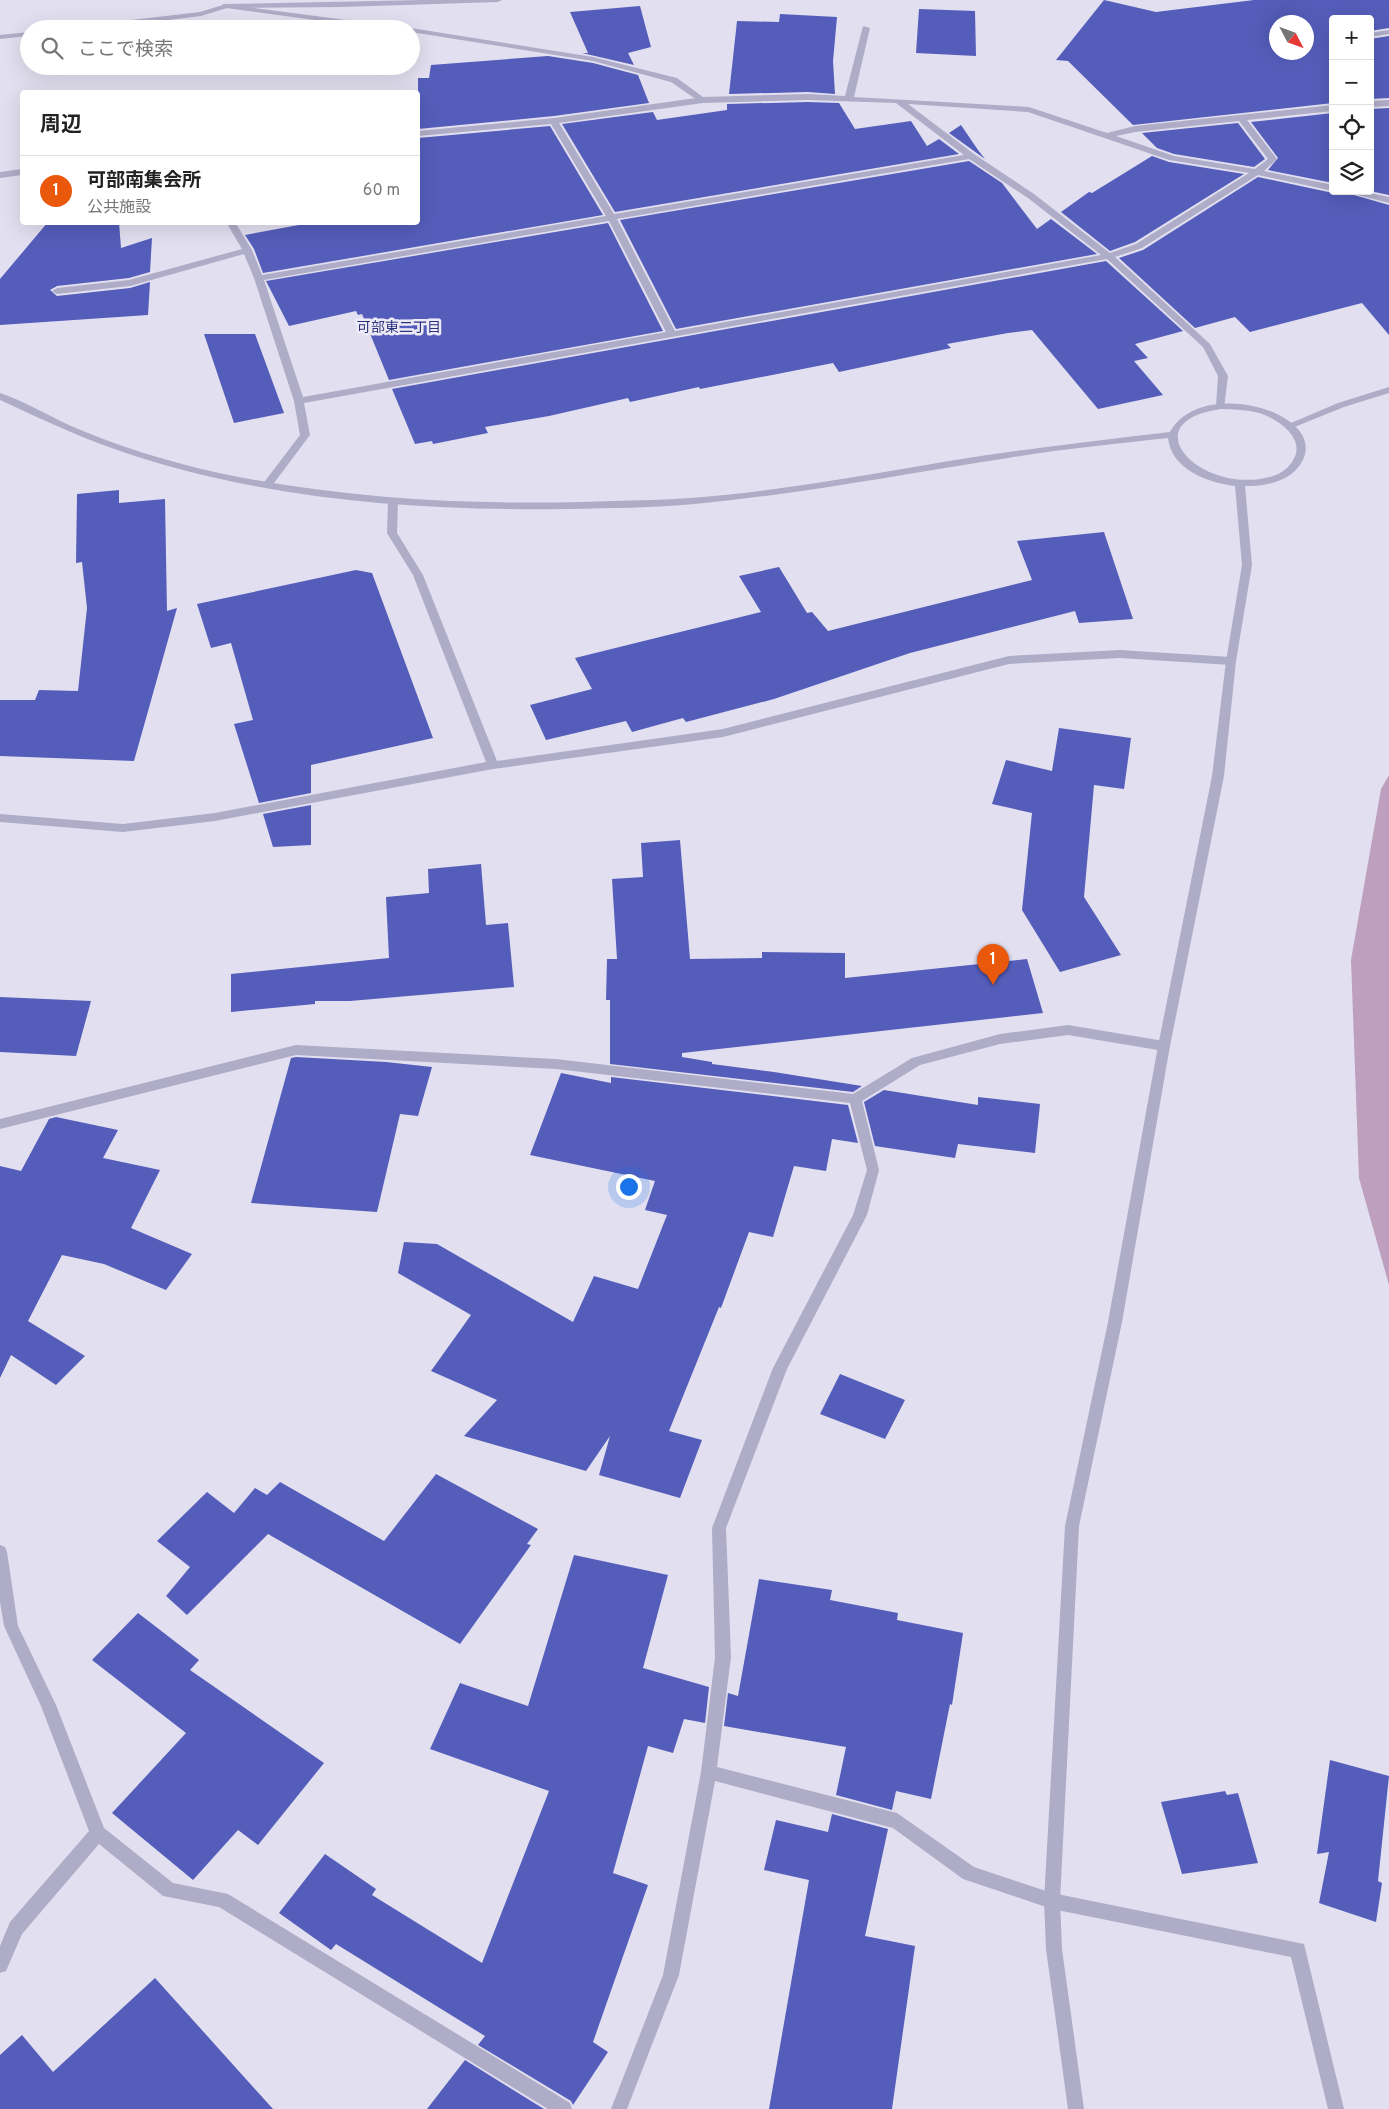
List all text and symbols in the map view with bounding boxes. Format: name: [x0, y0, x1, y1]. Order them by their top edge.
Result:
north arrow: [1269, 15, 1314, 60]
map controls: [1329, 15, 1374, 195]
button: +: [1329, 15, 1374, 60]
search box: [20, 20, 420, 75]
icon: search: [38, 34, 66, 62]
text: ここで検索: [78, 38, 173, 62]
button: −: [1329, 60, 1374, 105]
button: locate: [1329, 105, 1374, 150]
text: 周辺: [40, 112, 82, 139]
button: layers: [1329, 150, 1374, 195]
text: 可部南集会所: [87, 169, 201, 193]
text: 1: [53, 181, 59, 201]
text: 60 m: [363, 181, 400, 201]
text: 公共施設: [87, 198, 151, 218]
district label: 可部東二丁目: [357, 320, 441, 337]
pin: 1: [977, 944, 1009, 985]
your location: [616, 1174, 642, 1200]

